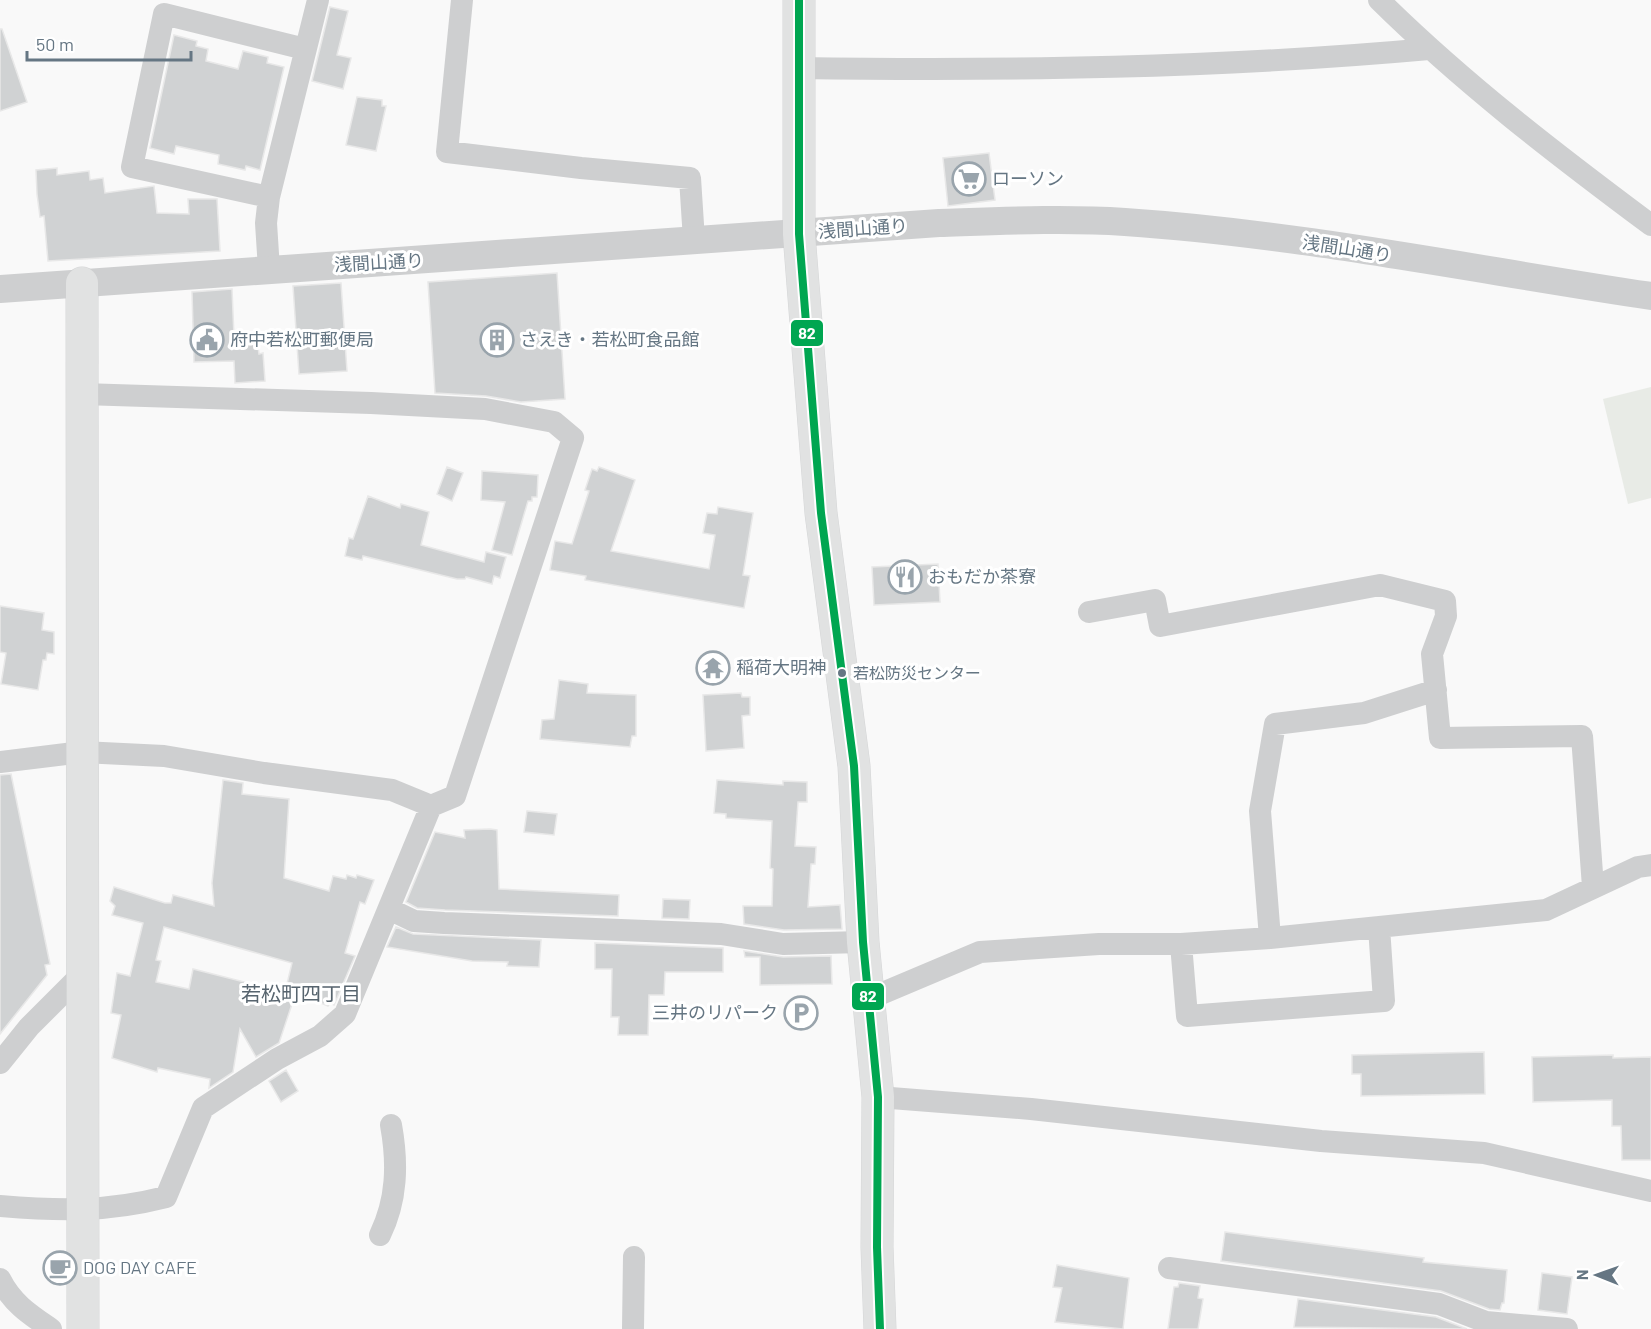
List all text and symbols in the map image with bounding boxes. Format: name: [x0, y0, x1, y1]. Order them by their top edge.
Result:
scale bar: [27, 24, 190, 62]
text: 50 m: [36, 33, 74, 55]
supermarket icon: ローソン: [951, 161, 987, 197]
place label: ローソン: [992, 167, 1064, 189]
street label: 浅間山通り: [817, 214, 909, 242]
street label: 浅間山通り: [1301, 230, 1393, 266]
street label: 浅間山通り: [333, 249, 424, 275]
line badge: 82: [790, 319, 824, 347]
public building icon: 府中若松町郵便局: [189, 322, 225, 358]
building icon: さえき・若松町食品館: [479, 322, 515, 358]
text: 82: [798, 323, 816, 342]
place label: 府中若松町郵便局: [230, 328, 374, 350]
place label: さえき・若松町食品館: [520, 328, 699, 350]
restaurant icon: おもだか茶寮: [887, 559, 923, 595]
place label: おもだか茶寮: [928, 565, 1036, 587]
temple icon: 稲荷大明神: [695, 650, 731, 686]
place label: 稲荷大明神: [736, 656, 826, 678]
place label: 若松防災センター: [853, 663, 981, 682]
marker: 若松防災センター: [836, 667, 848, 679]
district label: 若松町四丁目: [241, 981, 361, 1005]
line badge: 82: [851, 982, 885, 1011]
text: 82: [859, 986, 877, 1005]
parking icon: 三井のリパーク: [783, 995, 819, 1031]
place label: 三井のリパーク: [652, 1001, 778, 1023]
north arrow: [1567, 1245, 1627, 1305]
cafe icon: DOG DAY CAFE: [42, 1250, 78, 1286]
place label: DOG DAY CAFE: [83, 1256, 197, 1278]
text: N: [1572, 1269, 1591, 1280]

